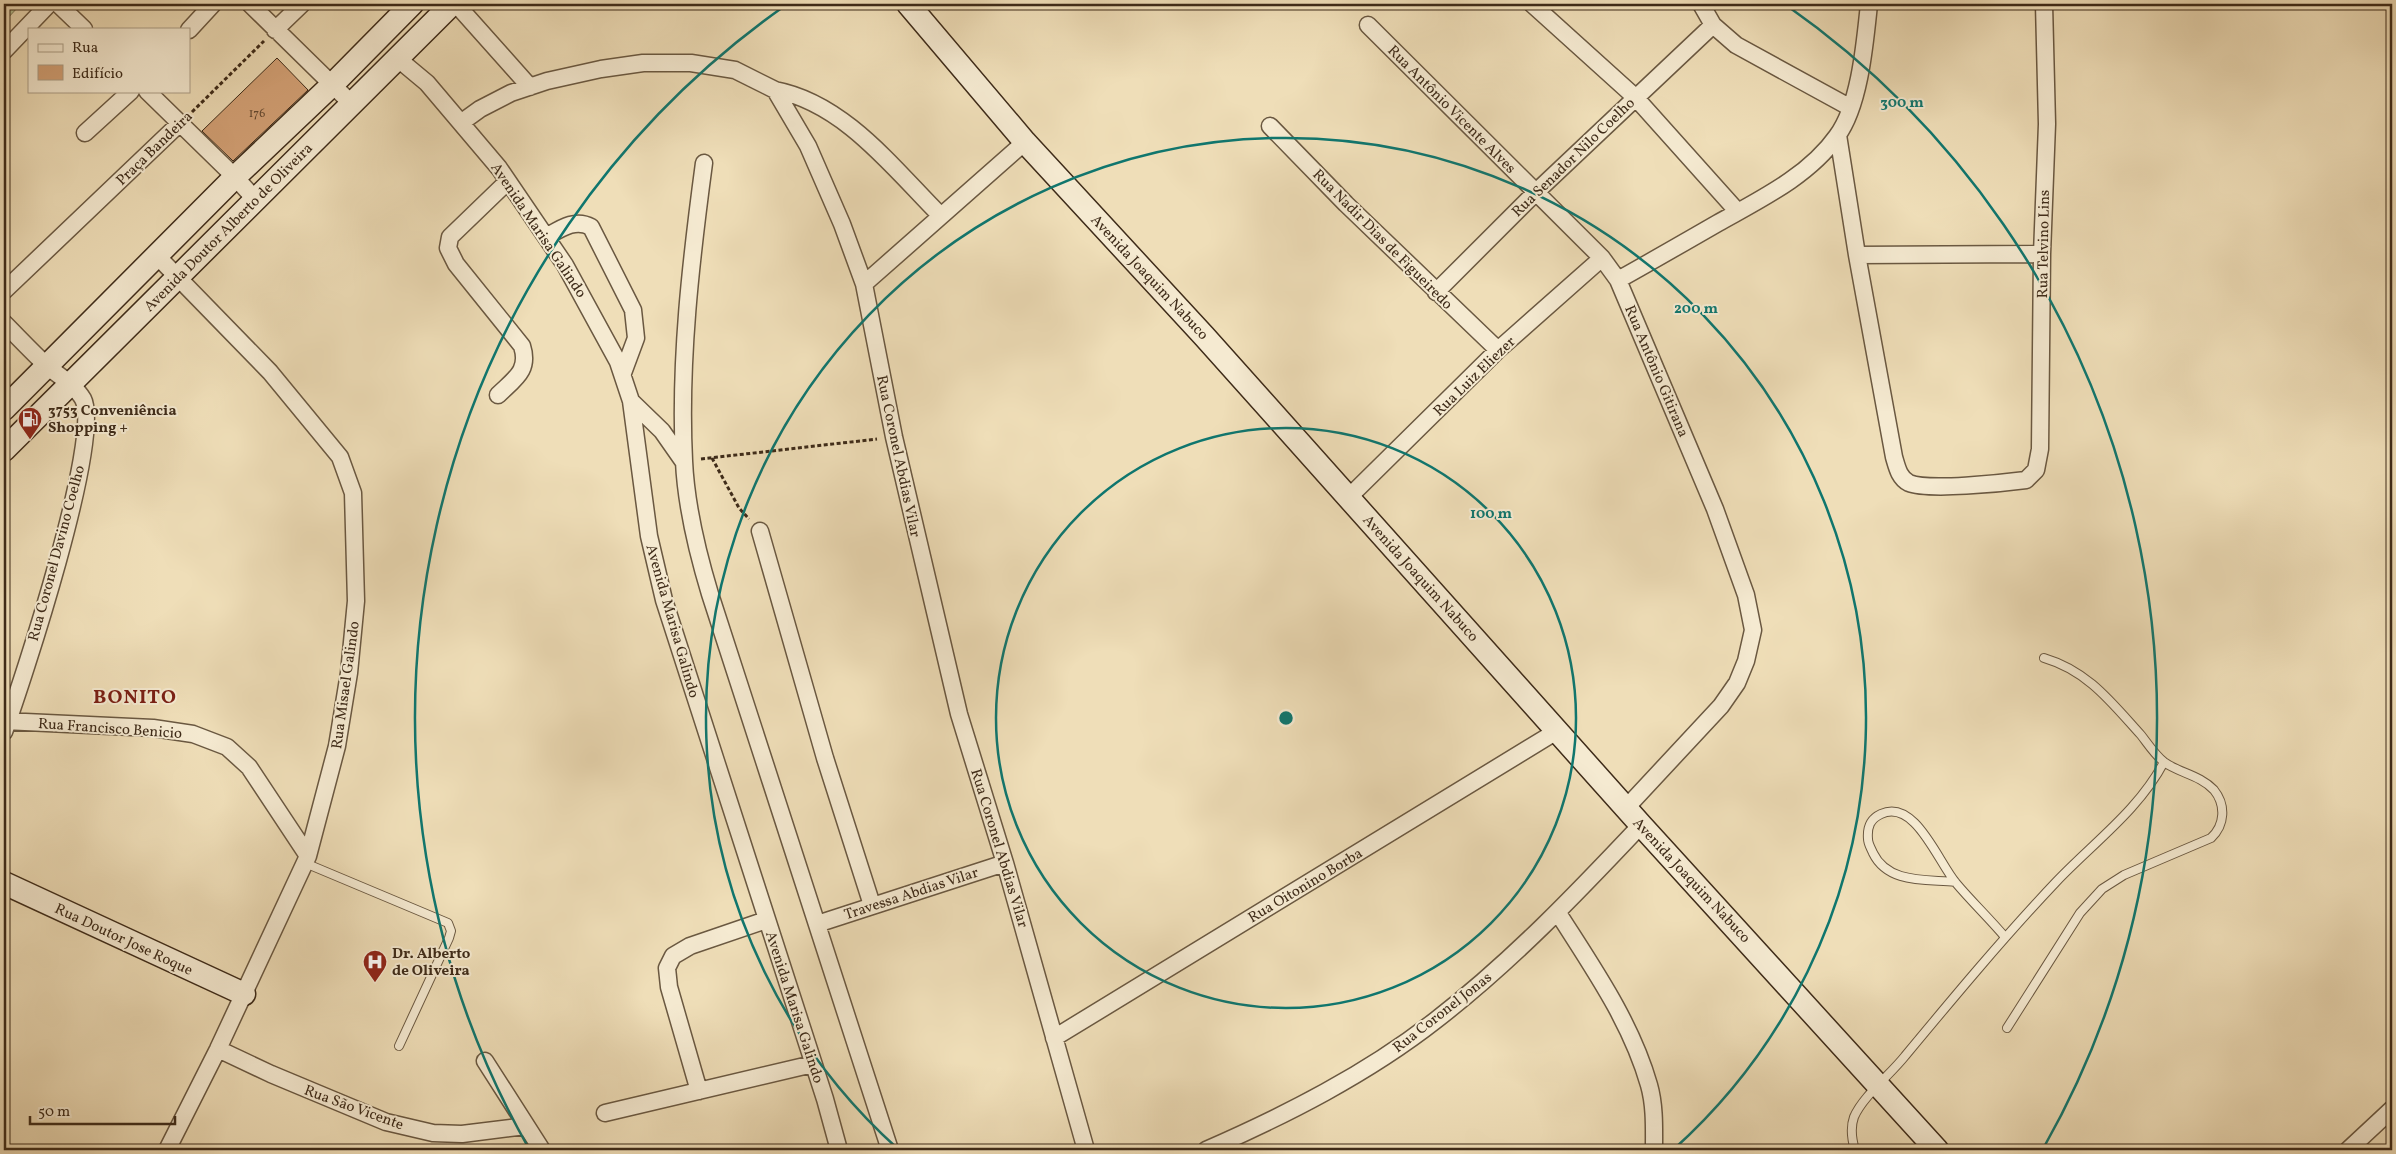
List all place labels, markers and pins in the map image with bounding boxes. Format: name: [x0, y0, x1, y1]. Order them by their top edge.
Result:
place label: 3753 Conveniência Shopping +: [48, 401, 177, 439]
fuel station icon: 3753 Conveniência Shopping +: [17, 406, 43, 440]
centre of rings: [1277, 709, 1295, 727]
place label: Dr. Alberto de Oliveira: [392, 944, 471, 982]
hospital icon: Dr. Alberto de Oliveira: [362, 949, 388, 983]

